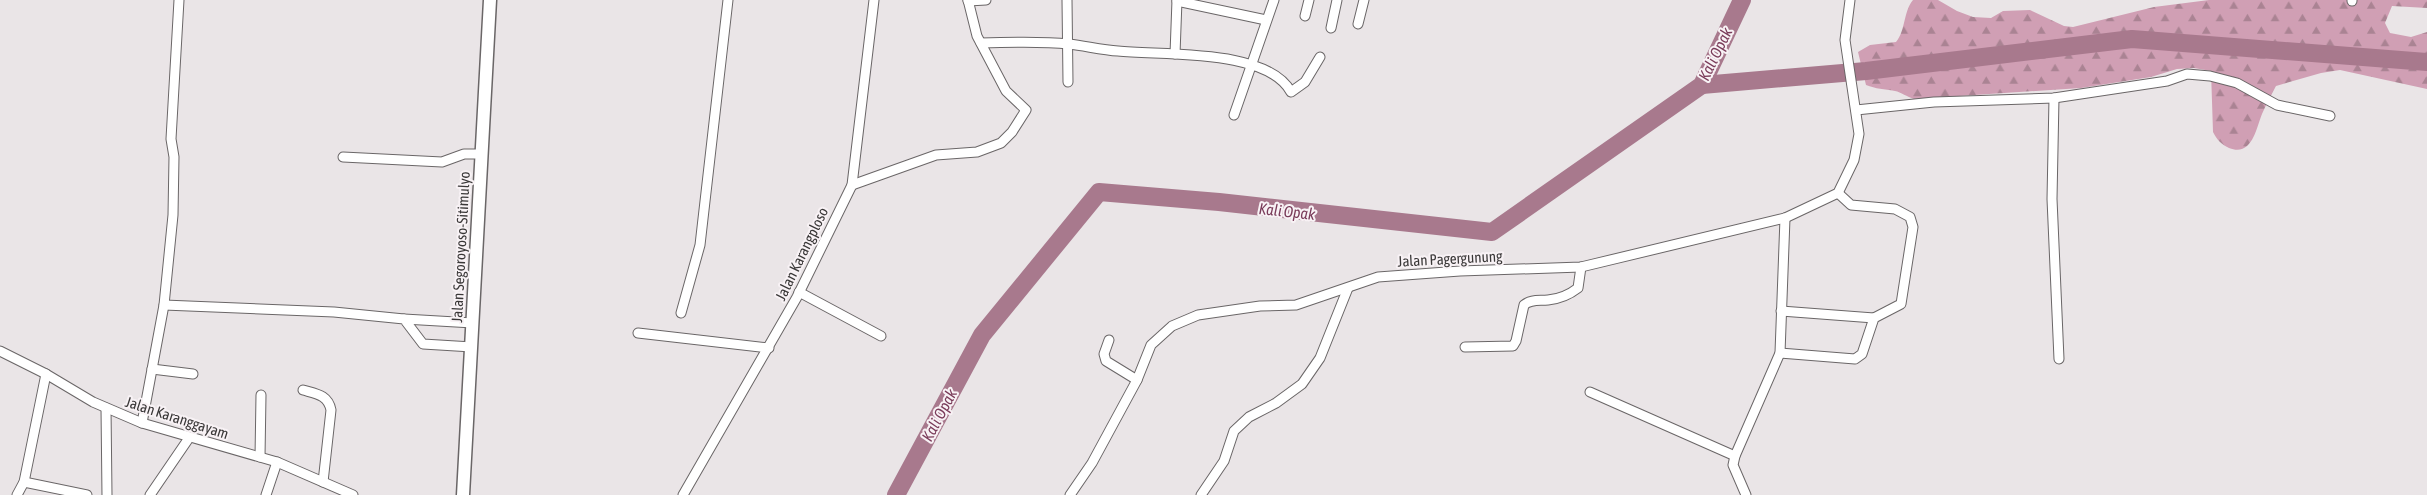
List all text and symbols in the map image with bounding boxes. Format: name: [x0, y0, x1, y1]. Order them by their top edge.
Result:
water label: Kali Opak: [1695, 24, 1737, 84]
street label: Jalan Segoroyoso-Sitimulyo: [448, 171, 473, 323]
water label: Kali Opak: [1258, 199, 1317, 224]
street label: Jalan Karangploso: [772, 205, 831, 303]
street label: Jalan Pagergunung: [1397, 247, 1503, 270]
water label: Kali Opak: [918, 385, 962, 445]
street label: Jalan Karanggayam: [123, 393, 231, 442]

